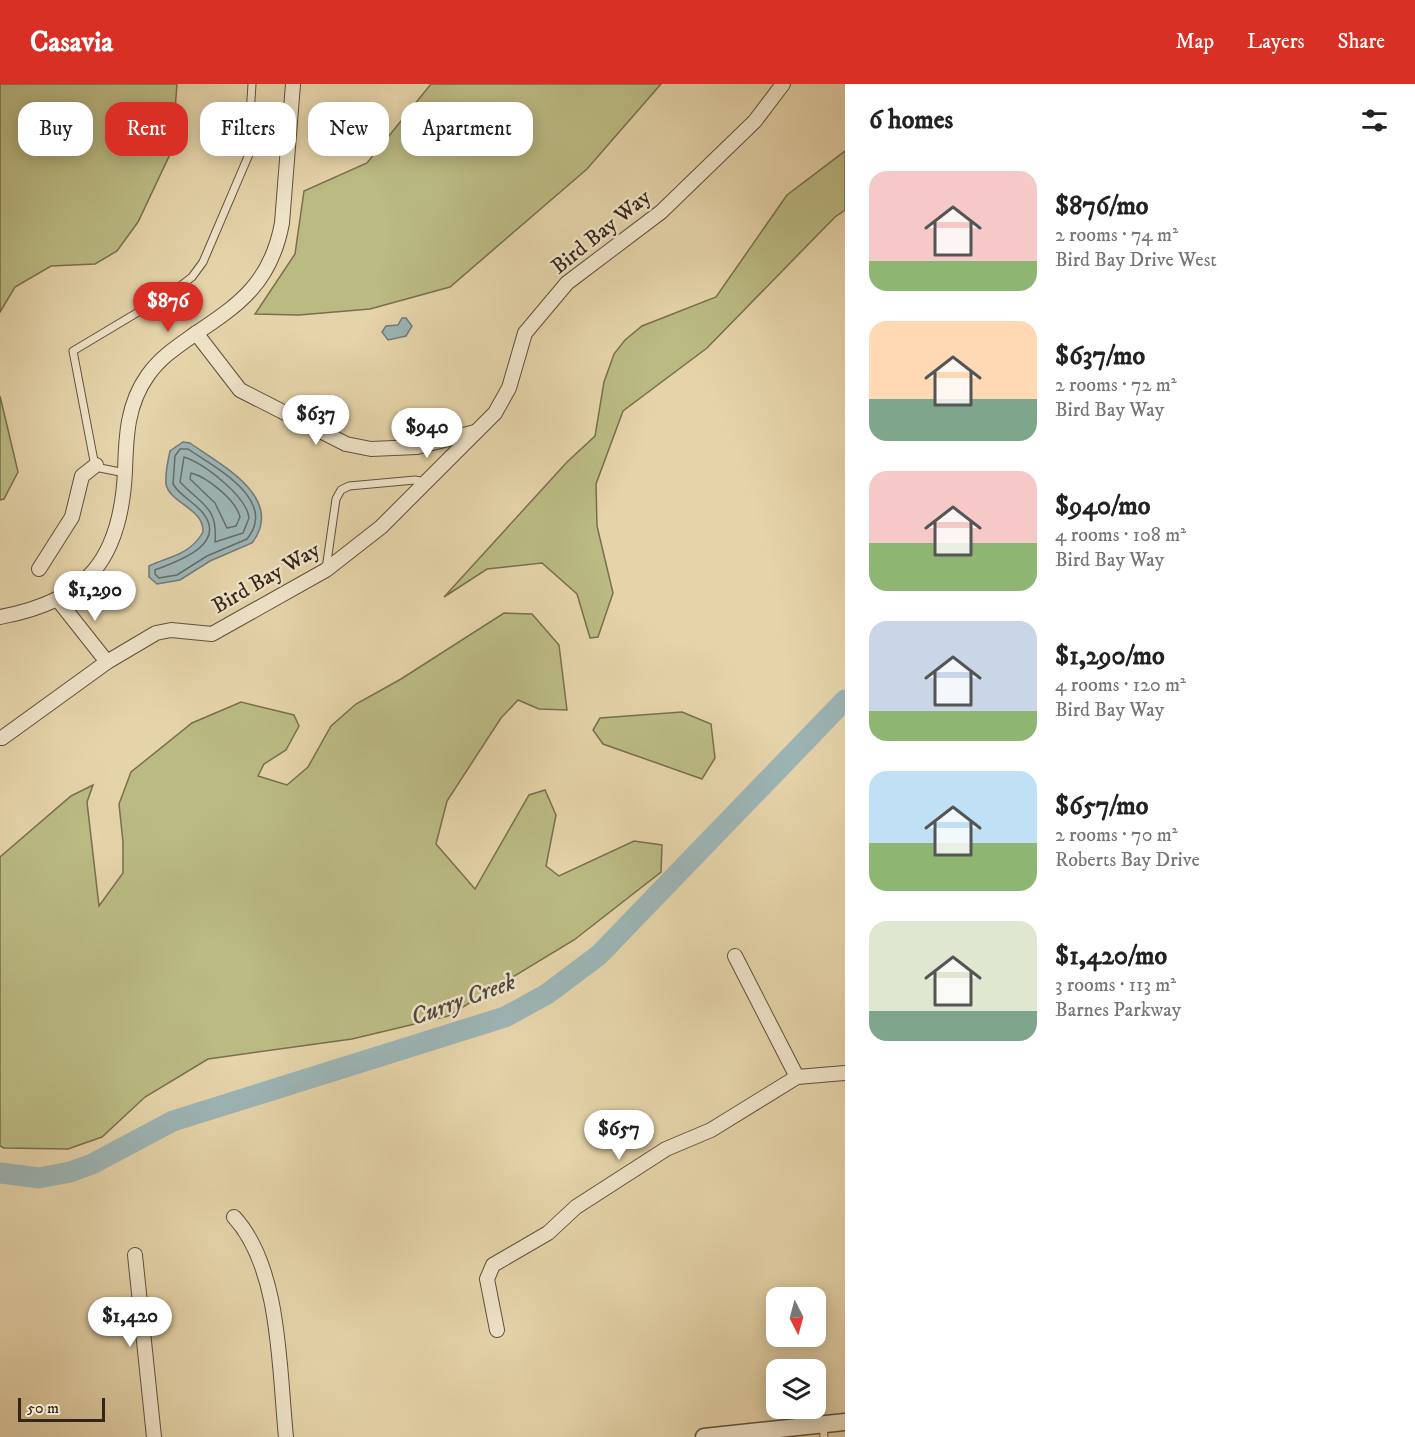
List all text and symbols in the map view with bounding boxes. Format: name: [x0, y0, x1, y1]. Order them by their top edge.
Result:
text: Casavia: [30, 25, 113, 60]
text: Map: [1175, 29, 1214, 55]
text: Layers: [1247, 29, 1305, 55]
text: Share: [1338, 29, 1385, 55]
chip: Buy: [18, 102, 93, 156]
chip: Rent: [105, 102, 188, 156]
chip: Filters: [200, 102, 296, 156]
chip: New: [308, 102, 389, 156]
chip: Apartment: [401, 102, 533, 156]
text: 6 homes: [869, 104, 953, 137]
icon: filters: [1358, 104, 1391, 137]
street label: Bird Bay Way: [546, 183, 657, 280]
text: $876/mo: [1055, 190, 1149, 223]
icon: home: [917, 195, 989, 267]
text: 2 rooms · 74 m²: [1055, 223, 1178, 248]
text: Bird Bay Drive West: [1055, 248, 1217, 273]
pin: $876: [132, 282, 204, 333]
text: $876: [147, 289, 189, 314]
text: $637/mo: [1055, 340, 1145, 373]
icon: home: [917, 345, 989, 417]
text: 2 rooms · 72 m²: [1055, 373, 1177, 398]
pin: $637: [280, 395, 352, 446]
text: Bird Bay Way: [1055, 398, 1164, 423]
text: $637: [296, 402, 336, 427]
pin: $940: [391, 408, 463, 459]
text: $940: [405, 415, 449, 440]
text: $940/mo: [1055, 490, 1150, 523]
icon: home: [917, 495, 989, 567]
text: 4 rooms · 108 m²: [1055, 523, 1186, 548]
street label: Bird Bay Way: [207, 536, 325, 620]
text: Bird Bay Way: [1055, 548, 1164, 573]
pin: $1,290: [46, 571, 144, 622]
text: $1,290: [68, 578, 122, 603]
text: $1,290/mo: [1055, 640, 1165, 673]
icon: home: [917, 645, 989, 717]
text: 4 rooms · 120 m²: [1055, 673, 1186, 698]
text: Bird Bay Way: [1055, 698, 1164, 723]
text: $657/mo: [1055, 790, 1148, 823]
icon: home: [917, 795, 989, 867]
text: 2 rooms · 70 m²: [1055, 823, 1178, 848]
text: Roberts Bay Drive: [1055, 848, 1200, 873]
text: $1,420/mo: [1055, 940, 1167, 973]
icon: home: [917, 945, 989, 1017]
water label: Curry Creek: [406, 967, 520, 1033]
text: 3 rooms · 113 m²: [1055, 973, 1176, 998]
text: Barnes Parkway: [1055, 998, 1181, 1023]
pin: $657: [583, 1110, 655, 1161]
text: $657: [598, 1117, 640, 1142]
north arrow: [766, 1287, 826, 1347]
map controls: [766, 1287, 826, 1419]
pin: $1,420: [81, 1297, 179, 1348]
text: $1,420: [102, 1304, 158, 1329]
button: layers: [766, 1359, 826, 1419]
scale bar: [18, 1395, 105, 1422]
text: 50 m: [27, 1398, 59, 1418]

